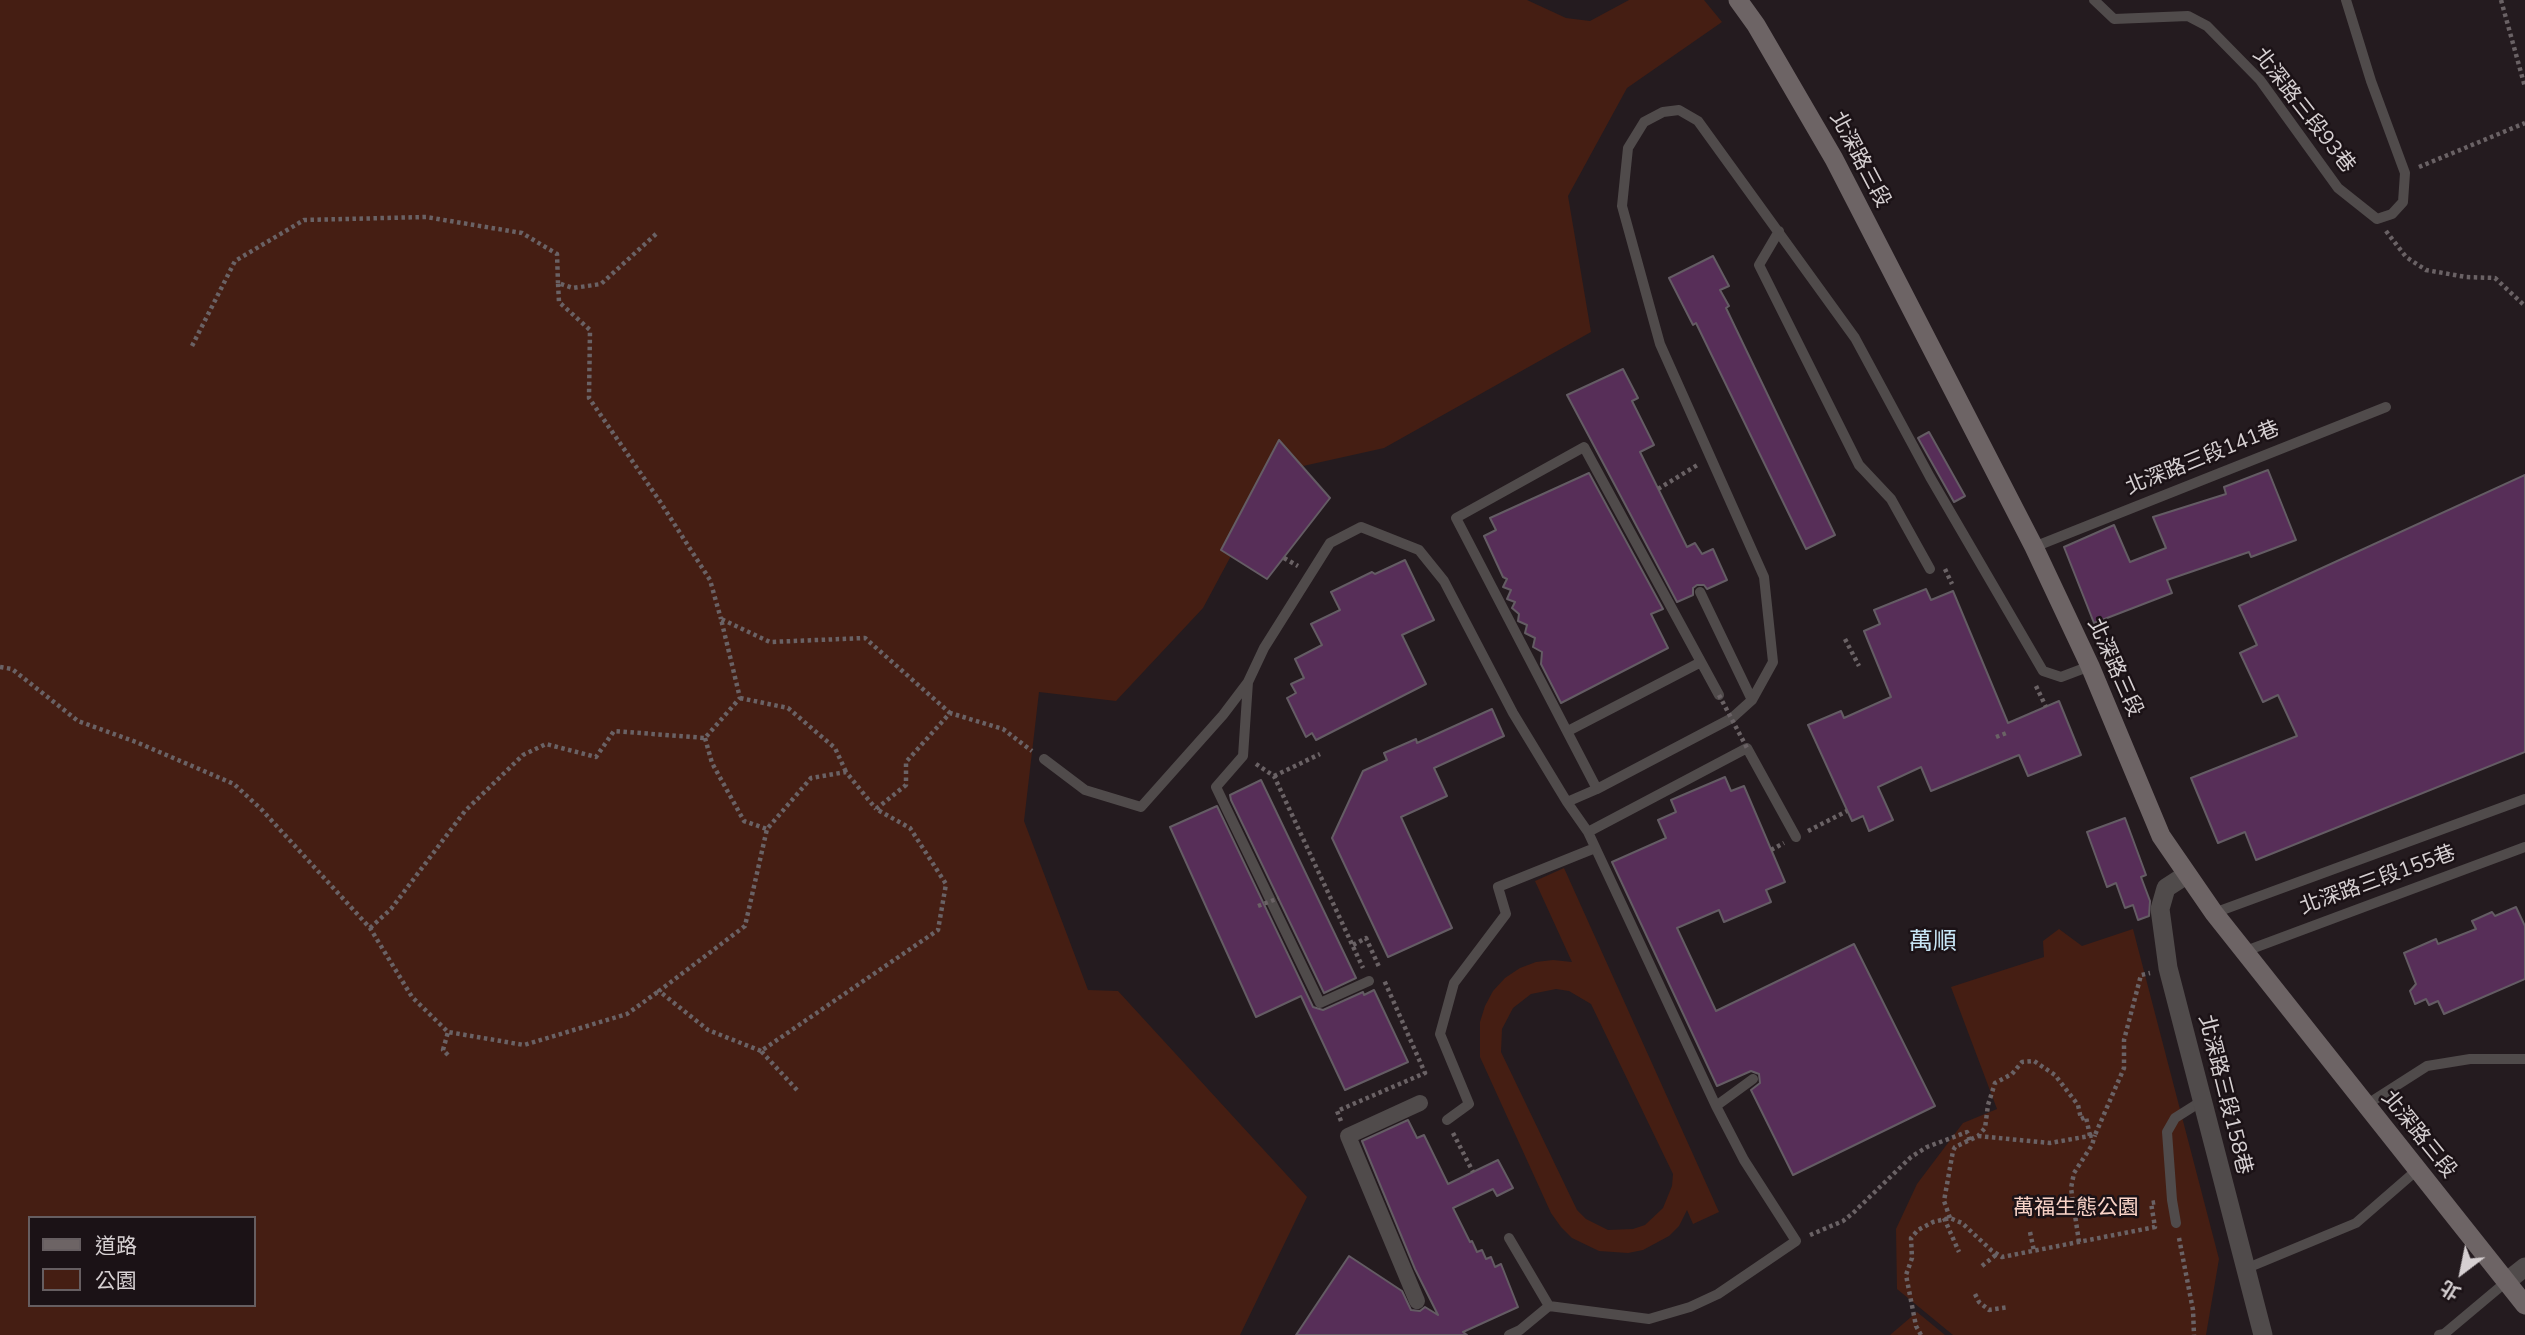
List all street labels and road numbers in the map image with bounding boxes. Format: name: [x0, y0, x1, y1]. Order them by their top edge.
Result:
street label: 北深路三段93巷: [2247, 44, 2359, 178]
street label: 北深路三段: [1823, 108, 1895, 212]
street label: 北深路三段141巷: [2122, 417, 2284, 501]
street label: 北深路三段: [2081, 615, 2147, 721]
street label: 北深路三段155巷: [2297, 841, 2459, 921]
street label: 北深路三段158巷: [2192, 1012, 2256, 1178]
street label: 北深路三段: [2375, 1086, 2461, 1184]

